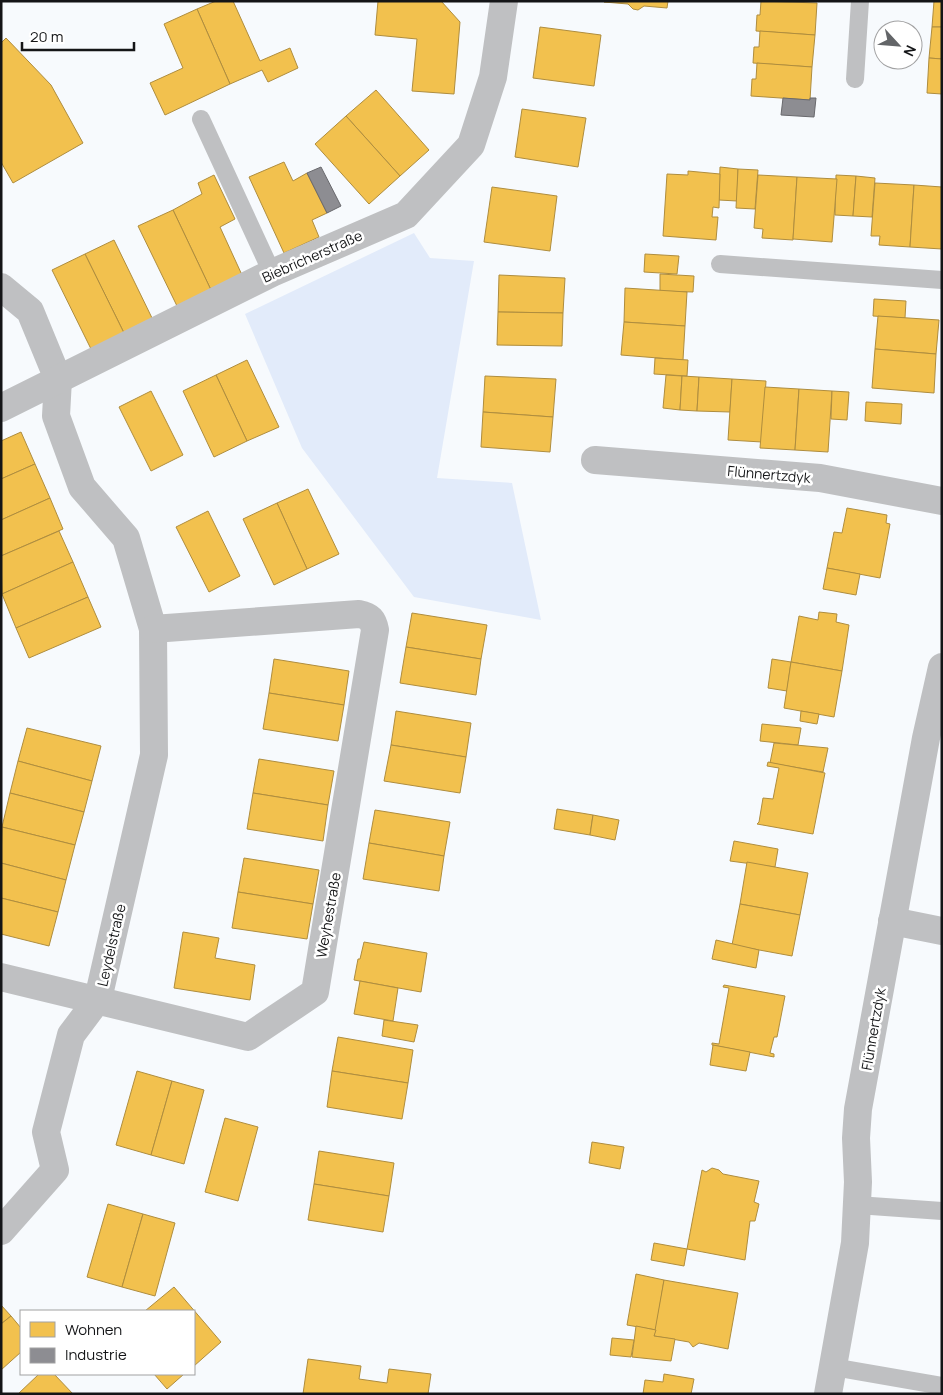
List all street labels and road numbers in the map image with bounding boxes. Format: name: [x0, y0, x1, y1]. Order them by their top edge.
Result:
street label: Biebricherstraße: [259, 225, 365, 287]
street label: Flünnertzdyk: [727, 461, 812, 487]
street label: Weyhestraße: [311, 871, 345, 959]
street label: Leydelstraße: [92, 902, 130, 988]
street label: Flünnertzdyk: [856, 985, 890, 1072]

